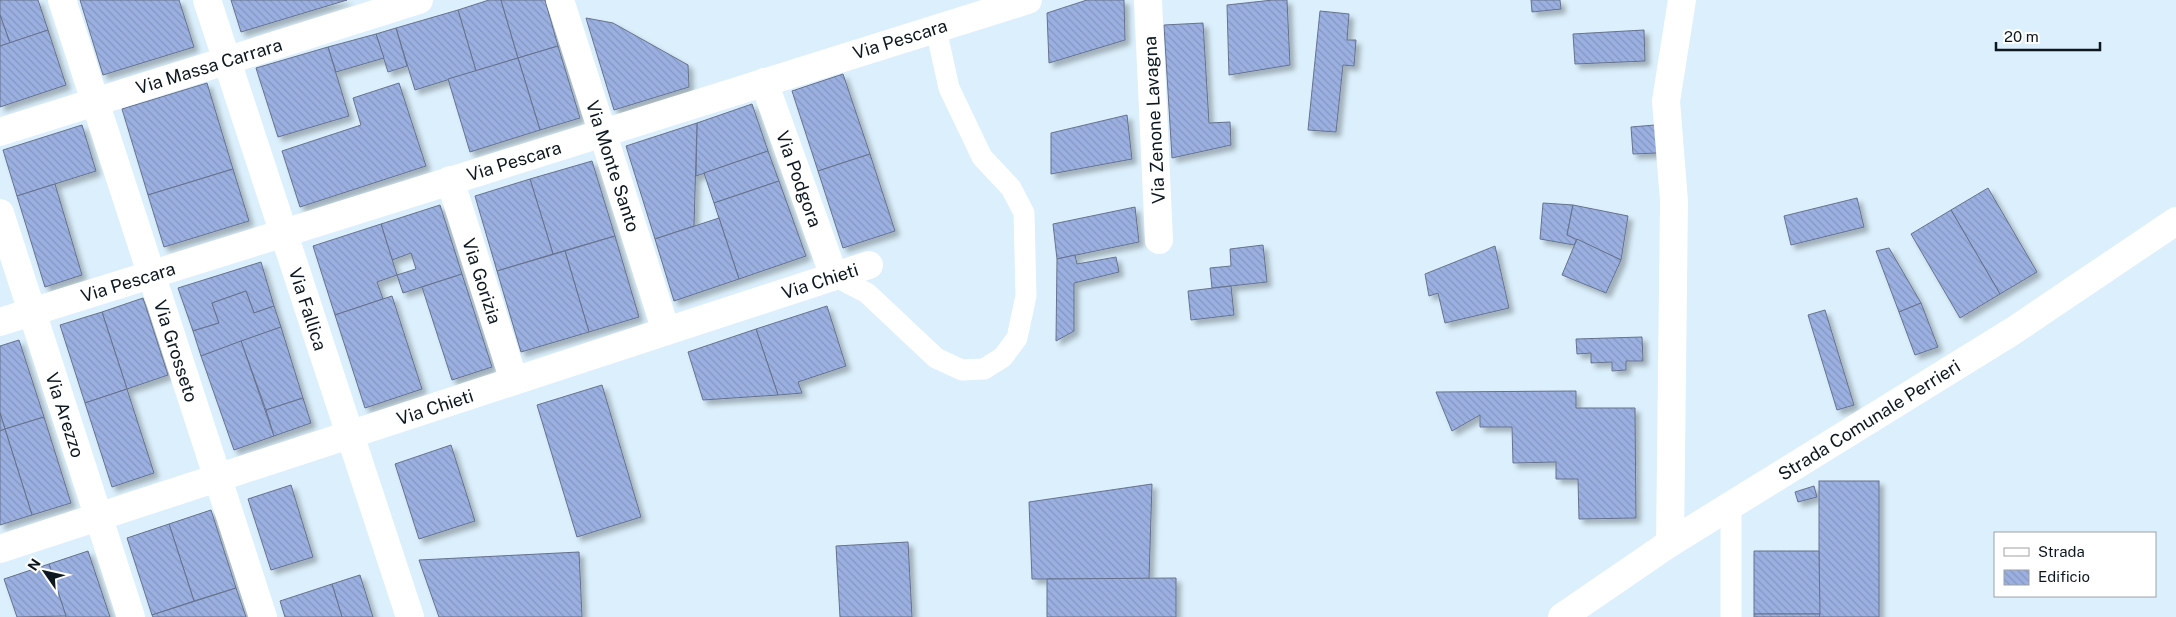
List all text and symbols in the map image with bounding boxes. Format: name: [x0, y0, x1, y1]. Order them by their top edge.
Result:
street label: Via Pescara: [850, 15, 950, 63]
scale bar: [1996, 20, 2100, 52]
text: 20 m: [2004, 28, 2039, 45]
street label: Via Massa Carrara: [133, 34, 285, 98]
street label: Via Zenone Lavagna: [1139, 36, 1169, 204]
street label: Via Monte Santo: [582, 98, 644, 234]
street label: Via Podgora: [772, 128, 826, 230]
street label: Via Pescara: [464, 137, 564, 185]
street label: Via Gorizia: [458, 236, 506, 326]
street label: Via Pescara: [78, 258, 178, 306]
street label: Via Chieti: [779, 259, 861, 303]
street label: Via Fallica: [285, 265, 331, 353]
street label: Via Grosseto: [150, 297, 202, 405]
street label: Strada Comunale Perrieri: [1774, 355, 1964, 485]
street label: Via Arezzo: [41, 370, 89, 460]
street label: Via Chieti: [394, 385, 476, 429]
legend: [1994, 532, 2156, 597]
text: Strada: [2038, 543, 2085, 560]
north arrow: [20, 547, 70, 597]
text: N: [25, 556, 44, 574]
text: Edificio: [2038, 568, 2090, 585]

